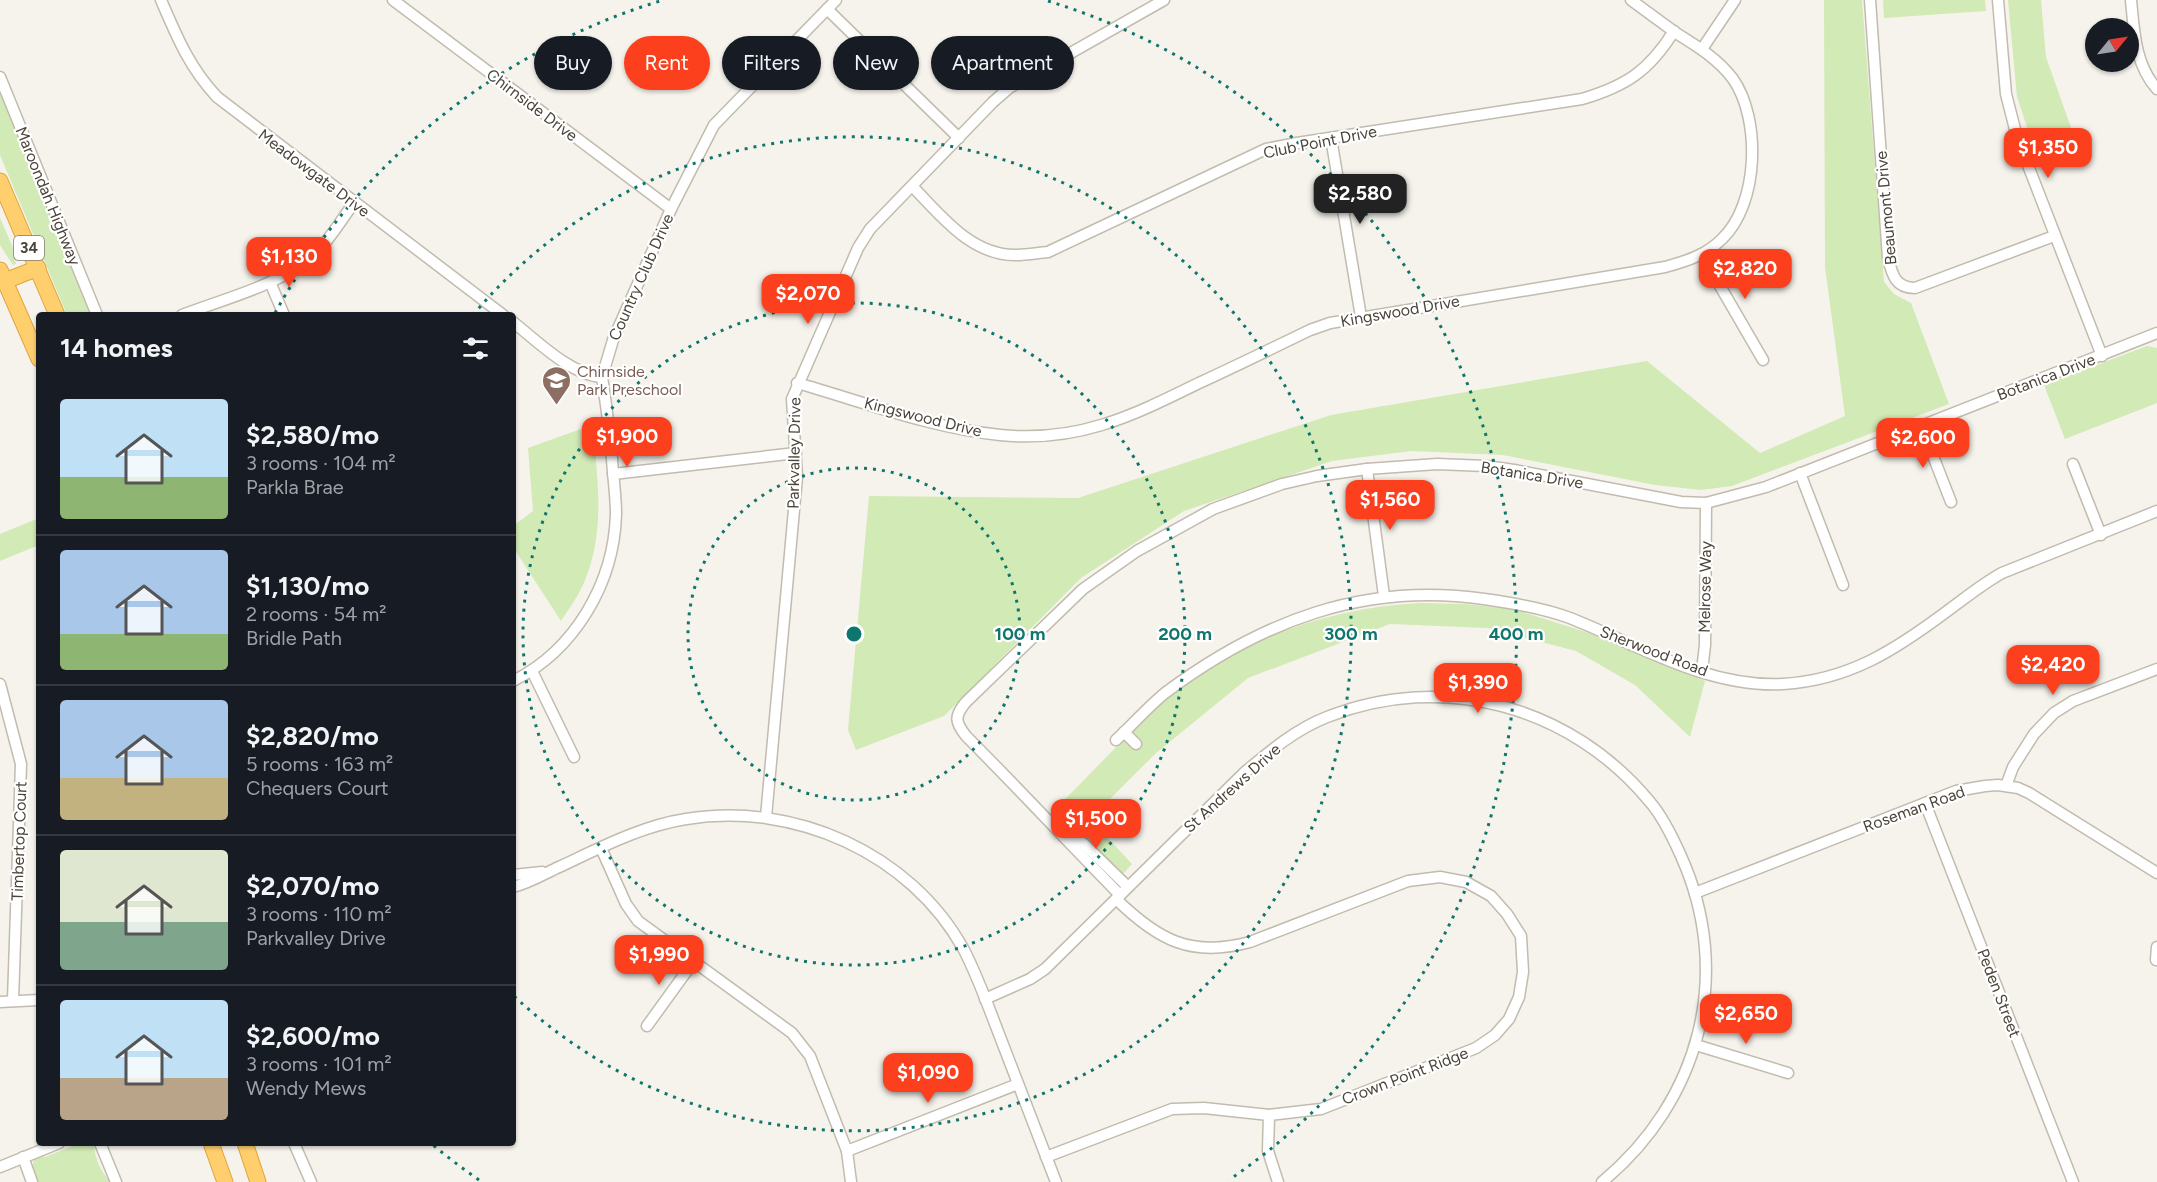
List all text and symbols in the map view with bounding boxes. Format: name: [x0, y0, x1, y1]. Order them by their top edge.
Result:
north arrow: [2085, 18, 2139, 72]
map controls: [2085, 18, 2139, 72]
chip: Buy: [534, 36, 612, 90]
chip: Rent: [624, 36, 710, 90]
chip: Filters: [722, 36, 821, 90]
chip: New: [833, 36, 919, 90]
chip: Apartment: [931, 36, 1074, 90]
street label: Chirnside Drive: [483, 65, 581, 145]
street label: Club Point Drive: [1262, 122, 1379, 162]
street label: Maroondah Highway: [12, 124, 85, 269]
street label: Meadowgate Drive: [255, 125, 374, 221]
pin: $1,350: [1999, 128, 2097, 179]
text: $1,350: [2018, 135, 2078, 159]
street label: Beaumont Drive: [1872, 150, 1900, 266]
pin: $2,580: [1311, 174, 1409, 225]
text: $2,580: [1328, 181, 1392, 205]
street label: Country Club Drive: [604, 210, 678, 343]
road number: 34: [14, 236, 44, 260]
pin: $1,130: [240, 237, 338, 288]
text: $1,130: [260, 244, 318, 268]
pin: $2,820: [1696, 249, 1794, 300]
text: $2,820: [1713, 256, 1777, 280]
pin: $2,070: [759, 274, 857, 325]
text: $2,070: [776, 281, 840, 305]
street label: Kingswood Drive: [1339, 291, 1461, 331]
text: 14 homes: [60, 332, 173, 364]
icon: filters: [459, 332, 492, 365]
street label: Botanica Drive: [1994, 349, 2098, 404]
place label: Chirnside Park Preschool: [577, 362, 682, 399]
school or university icon: Chirnside Park Preschool: [540, 364, 572, 406]
street label: Kingswood Drive: [862, 393, 984, 441]
street label: Parkvalley Drive: [784, 397, 804, 509]
pin: $1,900: [578, 417, 676, 468]
pin: $2,600: [1874, 418, 1972, 469]
text: $2,580/mo: [246, 419, 379, 451]
icon: home: [108, 423, 180, 495]
text: $1,900: [596, 424, 658, 448]
text: $2,600: [1890, 425, 1956, 449]
text: 3 rooms · 104 m²: [246, 451, 396, 475]
street label: Botanica Drive: [1479, 458, 1585, 493]
text: Parkla Brae: [246, 475, 344, 499]
pin: $1,560: [1341, 480, 1439, 531]
text: $1,560: [1360, 487, 1420, 511]
street label: Melrose Way: [1695, 540, 1715, 633]
text: $1,130/mo: [246, 570, 369, 602]
icon: home: [108, 574, 180, 646]
text: 2 rooms · 54 m²: [246, 602, 386, 626]
street label: Sherwood Road: [1597, 622, 1711, 680]
text: 100 m: [995, 623, 1045, 645]
text: 200 m: [1158, 623, 1212, 645]
text: 300 m: [1324, 623, 1378, 645]
text: 400 m: [1489, 623, 1543, 645]
centre of rings: [844, 624, 864, 644]
text: Bridle Path: [246, 626, 342, 650]
pin: $2,420: [2004, 645, 2102, 696]
text: $2,420: [2021, 652, 2086, 676]
pin: $1,390: [1429, 663, 1527, 714]
text: $1,390: [1448, 670, 1508, 694]
text: $2,820/mo: [246, 720, 379, 752]
icon: home: [108, 724, 180, 796]
street label: St Andrews Drive: [1180, 739, 1285, 836]
text: 5 rooms · 163 m²: [246, 752, 393, 776]
text: Chequers Court: [246, 776, 389, 800]
street label: Timbertop Court: [7, 781, 31, 901]
street label: Roseman Road: [1860, 782, 1968, 836]
pin: $1,500: [1047, 799, 1145, 850]
text: $1,500: [1065, 806, 1127, 830]
text: $2,070/mo: [246, 870, 379, 902]
icon: home: [108, 874, 180, 946]
text: 3 rooms · 110 m²: [246, 902, 392, 926]
text: Parkvalley Drive: [246, 926, 386, 950]
pin: $1,990: [610, 935, 708, 986]
text: $1,990: [629, 942, 689, 966]
street label: Peden Street: [1973, 946, 2025, 1040]
pin: $2,650: [1697, 994, 1795, 1045]
text: $2,650: [1714, 1001, 1778, 1025]
text: $2,600/mo: [246, 1020, 380, 1052]
icon: home: [108, 1024, 180, 1096]
street label: Crown Point Ridge: [1339, 1043, 1471, 1109]
text: 3 rooms · 101 m²: [246, 1052, 392, 1076]
pin: $1,090: [879, 1053, 977, 1104]
text: $1,090: [897, 1060, 959, 1084]
text: Wendy Mews: [246, 1076, 366, 1100]

